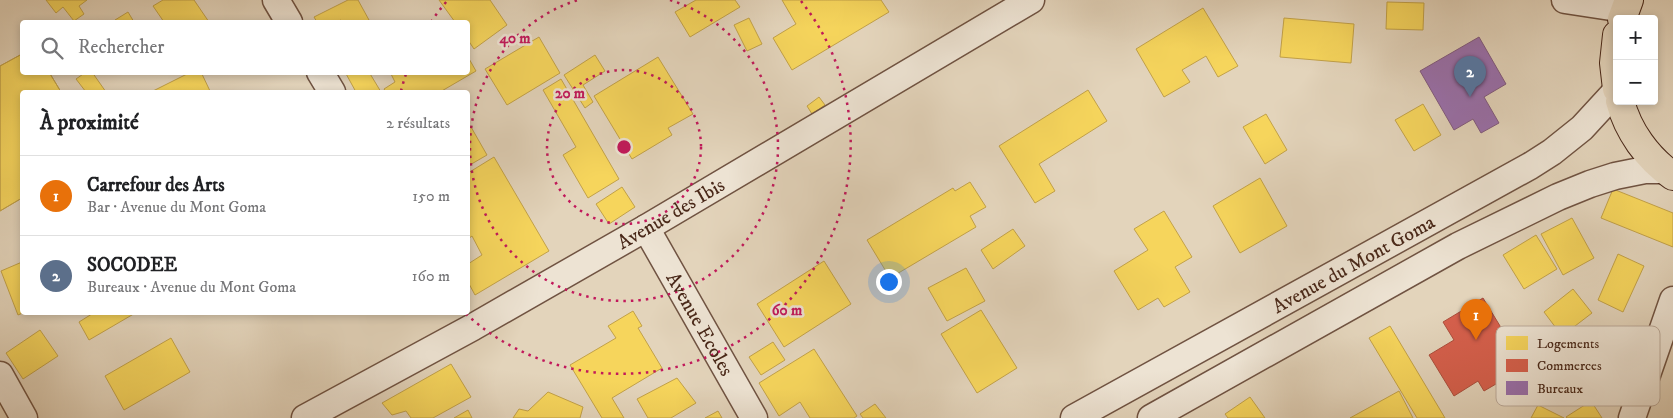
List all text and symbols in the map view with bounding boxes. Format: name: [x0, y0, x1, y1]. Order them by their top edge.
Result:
map controls: [1613, 15, 1658, 105]
button: +: [1613, 15, 1658, 60]
search box: [20, 20, 470, 75]
text: 40 m: [498, 29, 531, 48]
icon: search: [38, 34, 66, 62]
text: Rechercher: [78, 36, 164, 59]
pin: 2: [1454, 56, 1486, 97]
button: −: [1613, 60, 1658, 105]
text: 20 m: [555, 84, 586, 103]
text: À proximité: [40, 110, 139, 136]
text: 2 résultats: [386, 113, 450, 133]
centre of rings: [615, 138, 633, 156]
street label: Avenue des Ibis: [613, 173, 730, 256]
text: Carrefour des Arts: [87, 174, 225, 197]
text: 1: [53, 186, 59, 206]
text: 150 m: [412, 186, 450, 206]
text: Bar · Avenue du Mont Goma: [87, 197, 266, 217]
street label: Avenue du Mont Goma: [1268, 210, 1440, 320]
text: SOCODEE: [87, 254, 177, 277]
text: 2: [52, 266, 60, 286]
text: 160 m: [412, 266, 450, 286]
street label: Avenue Ecoles: [660, 268, 739, 381]
your location: [876, 269, 902, 295]
text: Bureaux · Avenue du Mont Goma: [87, 277, 296, 297]
pin: 1: [1460, 299, 1492, 340]
text: 60 m: [772, 301, 803, 320]
legend: [1496, 326, 1660, 406]
text: Logements: [1537, 335, 1600, 353]
text: Commerces: [1537, 357, 1602, 375]
text: Bureaux: [1537, 380, 1583, 398]

